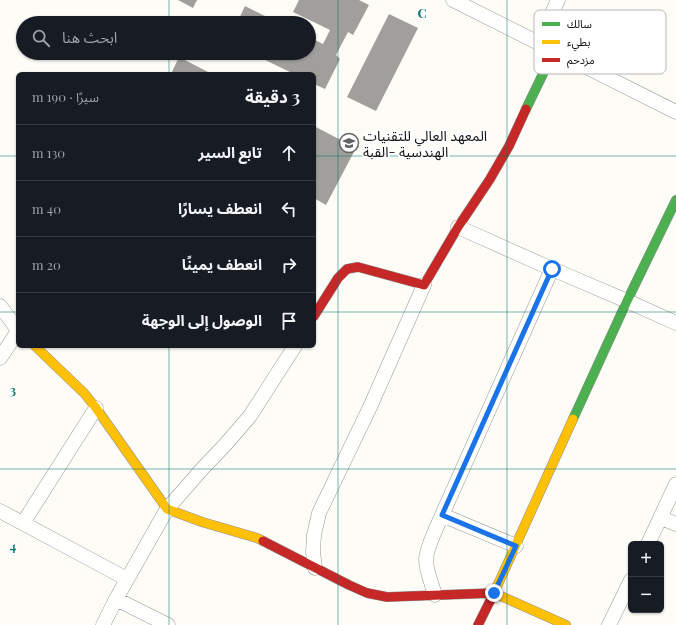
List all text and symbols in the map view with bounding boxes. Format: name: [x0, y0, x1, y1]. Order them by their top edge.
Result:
text: C: [417, 4, 427, 21]
legend: [534, 10, 666, 74]
search box: [16, 16, 316, 60]
text: سالك: [567, 16, 592, 31]
icon: search: [30, 27, 52, 49]
text: ابحث هنا: [62, 27, 117, 47]
text: بطيء: [567, 34, 590, 52]
text: مزدحم: [567, 52, 595, 69]
text: 3 دقيقة: [245, 85, 300, 107]
text: سيرًا · 190 m: [32, 88, 99, 105]
place label: المعهد العالي للتقنيات الهندسية -القبة: [363, 126, 487, 161]
school or university icon: المعهد العالي للتقنيات الهندسية -القبة: [338, 132, 360, 154]
text: تابع السير: [198, 142, 262, 162]
icon: ahead: [278, 142, 300, 164]
text: 130 m: [32, 144, 65, 161]
text: انعطف يسارًا: [178, 198, 262, 218]
icon: left: [278, 198, 300, 220]
text: 40 m: [32, 200, 61, 217]
text: انعطف يمينًا: [182, 254, 262, 274]
icon: right: [278, 254, 300, 276]
text: 20 m: [32, 256, 61, 273]
route start: [543, 260, 561, 278]
text: الوصول إلى الوجهة: [142, 310, 262, 330]
icon: arrive: [278, 310, 300, 332]
text: 3: [10, 381, 16, 398]
text: 4: [10, 537, 17, 554]
map controls: [628, 541, 664, 613]
button: +: [628, 541, 664, 577]
button: −: [628, 577, 664, 613]
route end: [485, 584, 503, 602]

